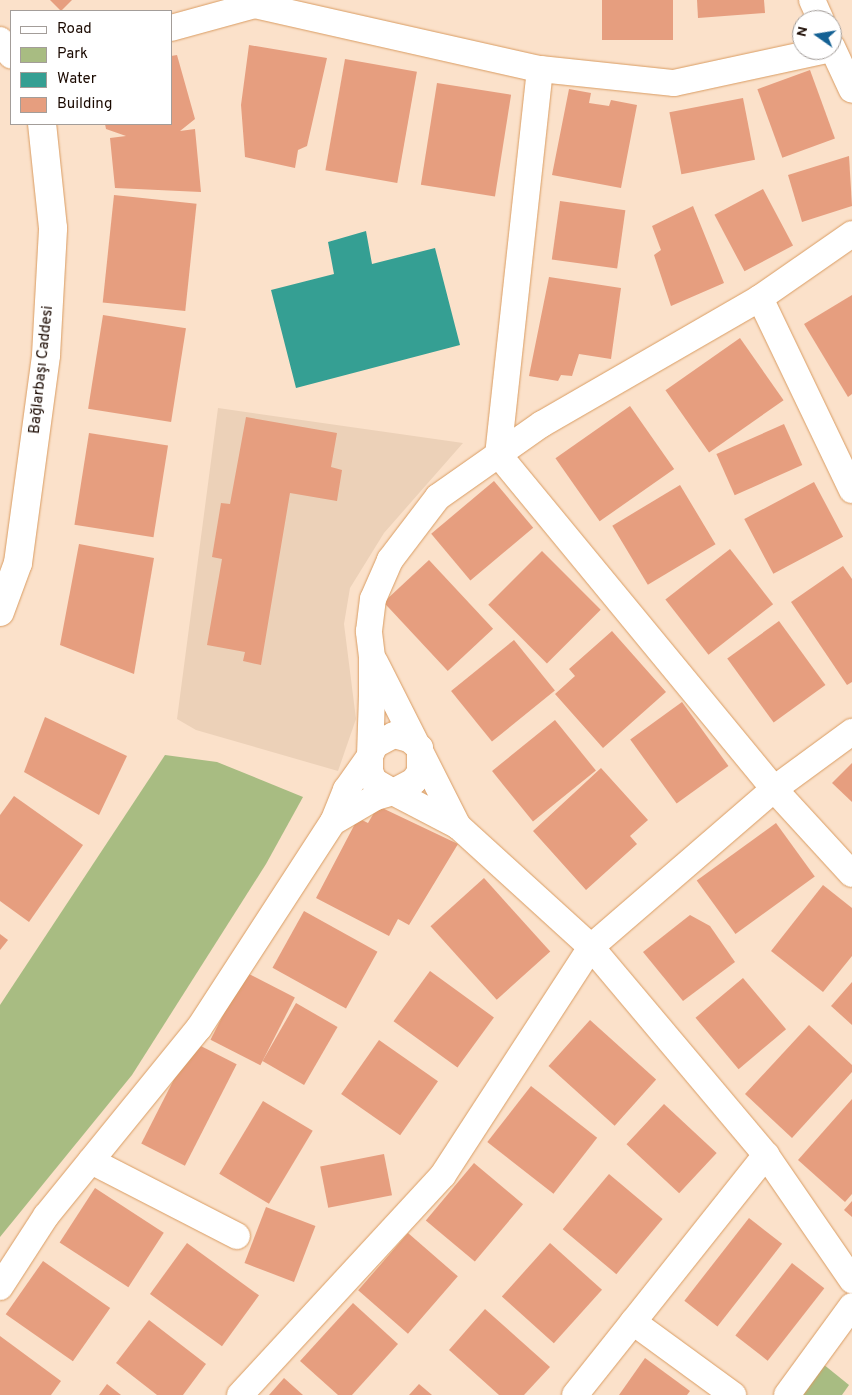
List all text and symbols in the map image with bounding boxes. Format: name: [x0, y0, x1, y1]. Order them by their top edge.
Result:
legend: [10, 10, 172, 125]
north arrow: [792, 10, 842, 60]
text: Road: [57, 20, 92, 39]
text: N: [793, 25, 812, 39]
text: Park: [57, 45, 88, 64]
text: Water: [57, 70, 96, 89]
text: Building: [57, 95, 112, 114]
street label: Bağlarbaşı Caddesi: [26, 305, 58, 435]

